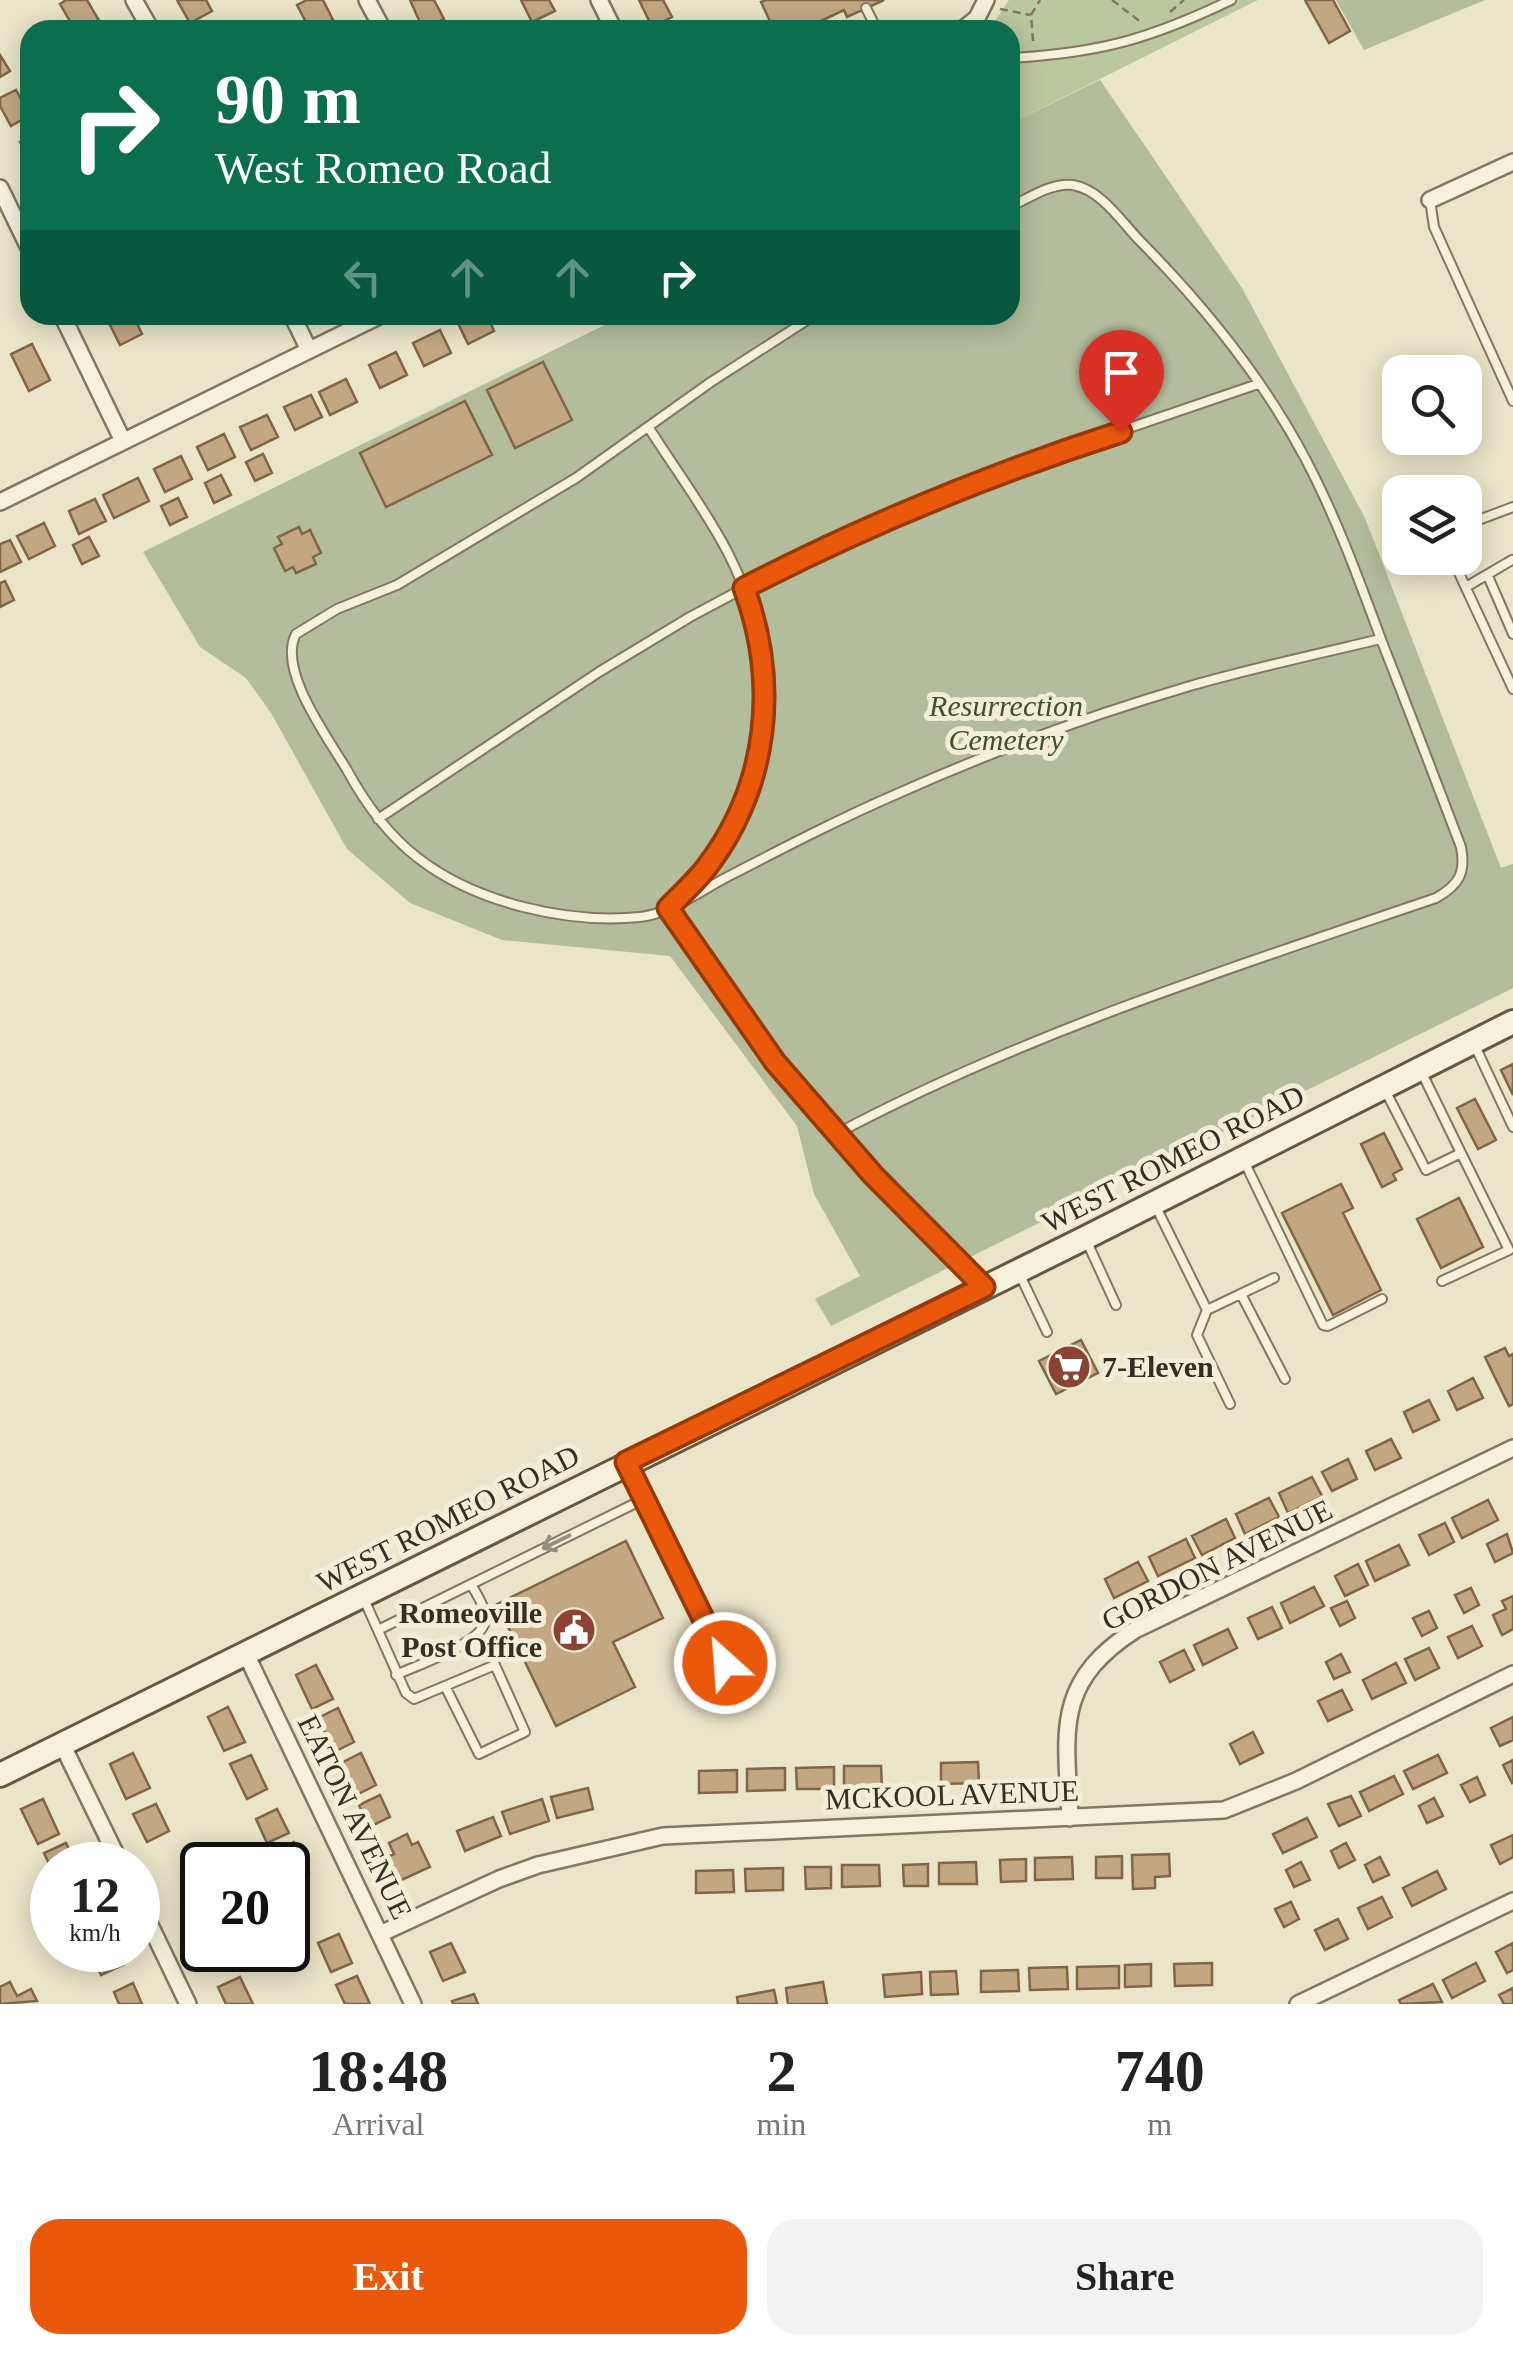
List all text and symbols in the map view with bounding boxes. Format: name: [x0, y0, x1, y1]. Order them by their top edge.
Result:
icon: right: [50, 60, 180, 190]
text: 90 m: [215, 61, 361, 138]
text: West Romeo Road: [215, 143, 551, 193]
icon: left: [335, 250, 390, 305]
icon: ahead: [440, 250, 495, 305]
icon: ahead: [545, 250, 600, 305]
icon: right: [650, 250, 705, 305]
pin: [1079, 330, 1164, 433]
icon: arrive: [1094, 345, 1149, 400]
map controls: [1382, 355, 1482, 575]
button: search: [1382, 355, 1482, 455]
button: layers: [1382, 475, 1482, 575]
park label: Resurrection Cemetery: [928, 689, 1083, 756]
street label: WEST ROMEO ROAD: [1036, 1078, 1309, 1239]
supermarket icon: 7-Eleven: [1046, 1344, 1092, 1390]
place label: 7-Eleven: [1102, 1350, 1214, 1383]
street label: WEST ROMEO ROAD: [311, 1438, 584, 1599]
street label: GORDON AVENUE: [1096, 1492, 1337, 1637]
one-way arrow: [542, 1534, 572, 1553]
place label: Romeoville Post Office: [399, 1596, 542, 1663]
public building icon: Romeoville Post Office: [551, 1607, 597, 1653]
position arrow: [673, 1611, 777, 1715]
street label: EATON AVENUE: [292, 1709, 419, 1924]
street label: MCKOOL AVENUE: [824, 1774, 1080, 1815]
speed limit sign: 20: [180, 1842, 310, 1972]
text: 12: [70, 1867, 120, 1923]
text: km/h: [69, 1919, 121, 1946]
text: 18:48: [308, 2038, 448, 2104]
text: 2: [766, 2038, 796, 2104]
text: 740: [1115, 2038, 1205, 2104]
text: Arrival: [332, 2106, 424, 2142]
text: min: [757, 2106, 806, 2142]
text: m: [1147, 2106, 1172, 2142]
button: Exit: [30, 2219, 747, 2334]
button: Share: [767, 2219, 1483, 2334]

